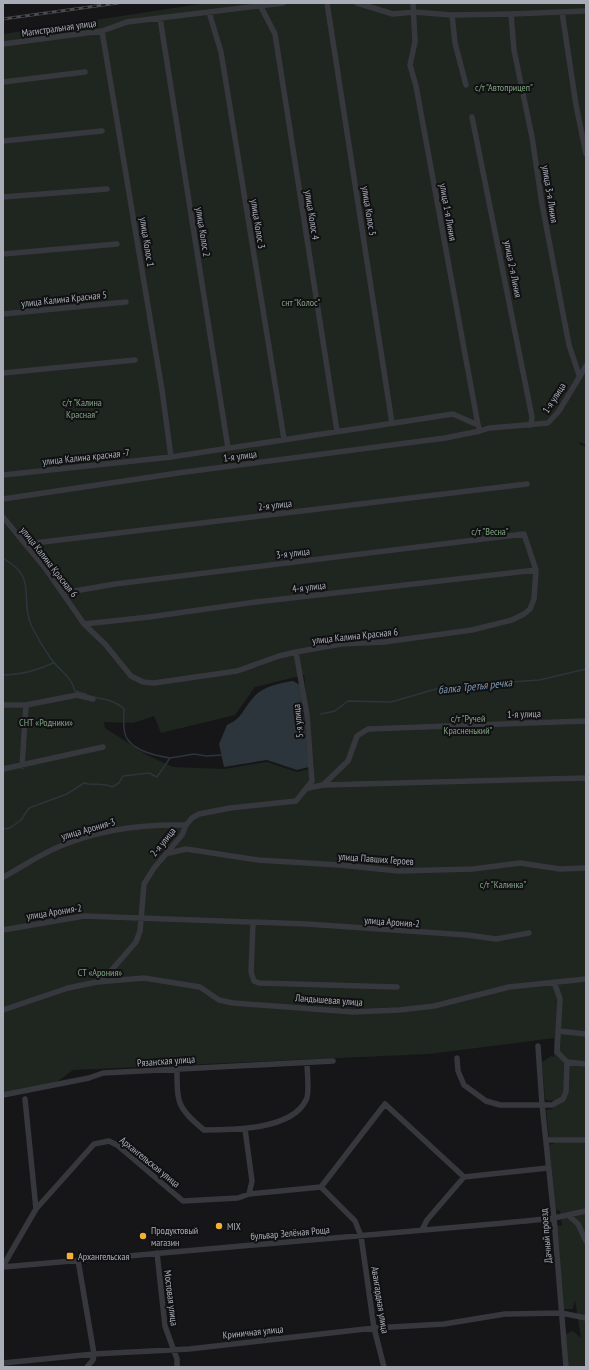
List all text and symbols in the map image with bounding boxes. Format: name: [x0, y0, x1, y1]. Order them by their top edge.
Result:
street label: Магистральная улица: [21, 16, 97, 40]
park label: с/т "Автоприцеп": [475, 81, 533, 94]
street label: улица 3-я Линия: [539, 164, 561, 224]
street label: улица 1-я Линия: [437, 182, 459, 242]
street label: улица Колос 5: [359, 185, 379, 237]
street label: улица Колос 4: [302, 189, 322, 241]
street label: улица Колос 3: [248, 198, 268, 250]
street label: улица Колос 2: [193, 206, 213, 258]
street label: улица Колос 1: [137, 216, 157, 268]
street label: улица 2-я Линия: [501, 239, 525, 299]
street label: улица Калина Красная 5: [20, 288, 108, 310]
park label: снт "Колос": [282, 296, 321, 309]
street label: 1-я улица: [539, 380, 569, 416]
park label: с/т "Калина Красная": [62, 396, 102, 421]
street label: улица Калина красная -7: [42, 446, 130, 468]
street label: 1-я улица: [222, 447, 258, 465]
street label: 2-я улица: [257, 496, 293, 514]
street label: улица Калина Красная 6: [17, 524, 81, 600]
park label: с/т "Весна": [471, 525, 509, 538]
street label: 3-я улица: [275, 544, 311, 562]
street label: 4-я улица: [291, 578, 327, 596]
street label: улица Калина Красная 6: [311, 625, 399, 647]
water label: балка Третья речка: [437, 675, 513, 697]
street label: 5-я улица: [290, 703, 306, 739]
street label: 1-я улица: [507, 707, 541, 721]
park label: с/т "Ручей Красненький": [444, 712, 493, 737]
park label: СНТ «Родники»: [19, 716, 73, 729]
street label: улица Арония-3: [59, 815, 117, 843]
street label: 2-я улица: [147, 825, 179, 859]
street label: улица Павших Героев: [338, 850, 414, 868]
park label: с/т "Калинка": [480, 878, 526, 891]
street label: улица Арония-2: [25, 901, 83, 923]
street label: улица Арония-2: [364, 914, 420, 930]
park label: СТ «Арония»: [78, 966, 122, 979]
street label: Ландышевая улица: [294, 991, 363, 1009]
street label: Рязанская улица: [137, 1052, 195, 1070]
street label: Архангельская улица: [117, 1134, 183, 1190]
street label: Дачный проезд: [537, 1208, 555, 1264]
place label: MIX: [227, 1220, 241, 1233]
marker: MIX: [214, 1221, 224, 1231]
street label: бульвар Зелёная Роща: [250, 1223, 330, 1243]
place label: Продуктовый магазин: [151, 1224, 198, 1249]
marker: Продуктовый магазин: [138, 1231, 148, 1241]
place label: Архангельская: [78, 1250, 129, 1263]
marker: Архангельская: [65, 1251, 75, 1261]
street label: Авангардная улица: [368, 1266, 392, 1334]
street label: Мостовая улица: [161, 1269, 181, 1327]
street label: Криничная улица: [222, 1322, 284, 1342]

